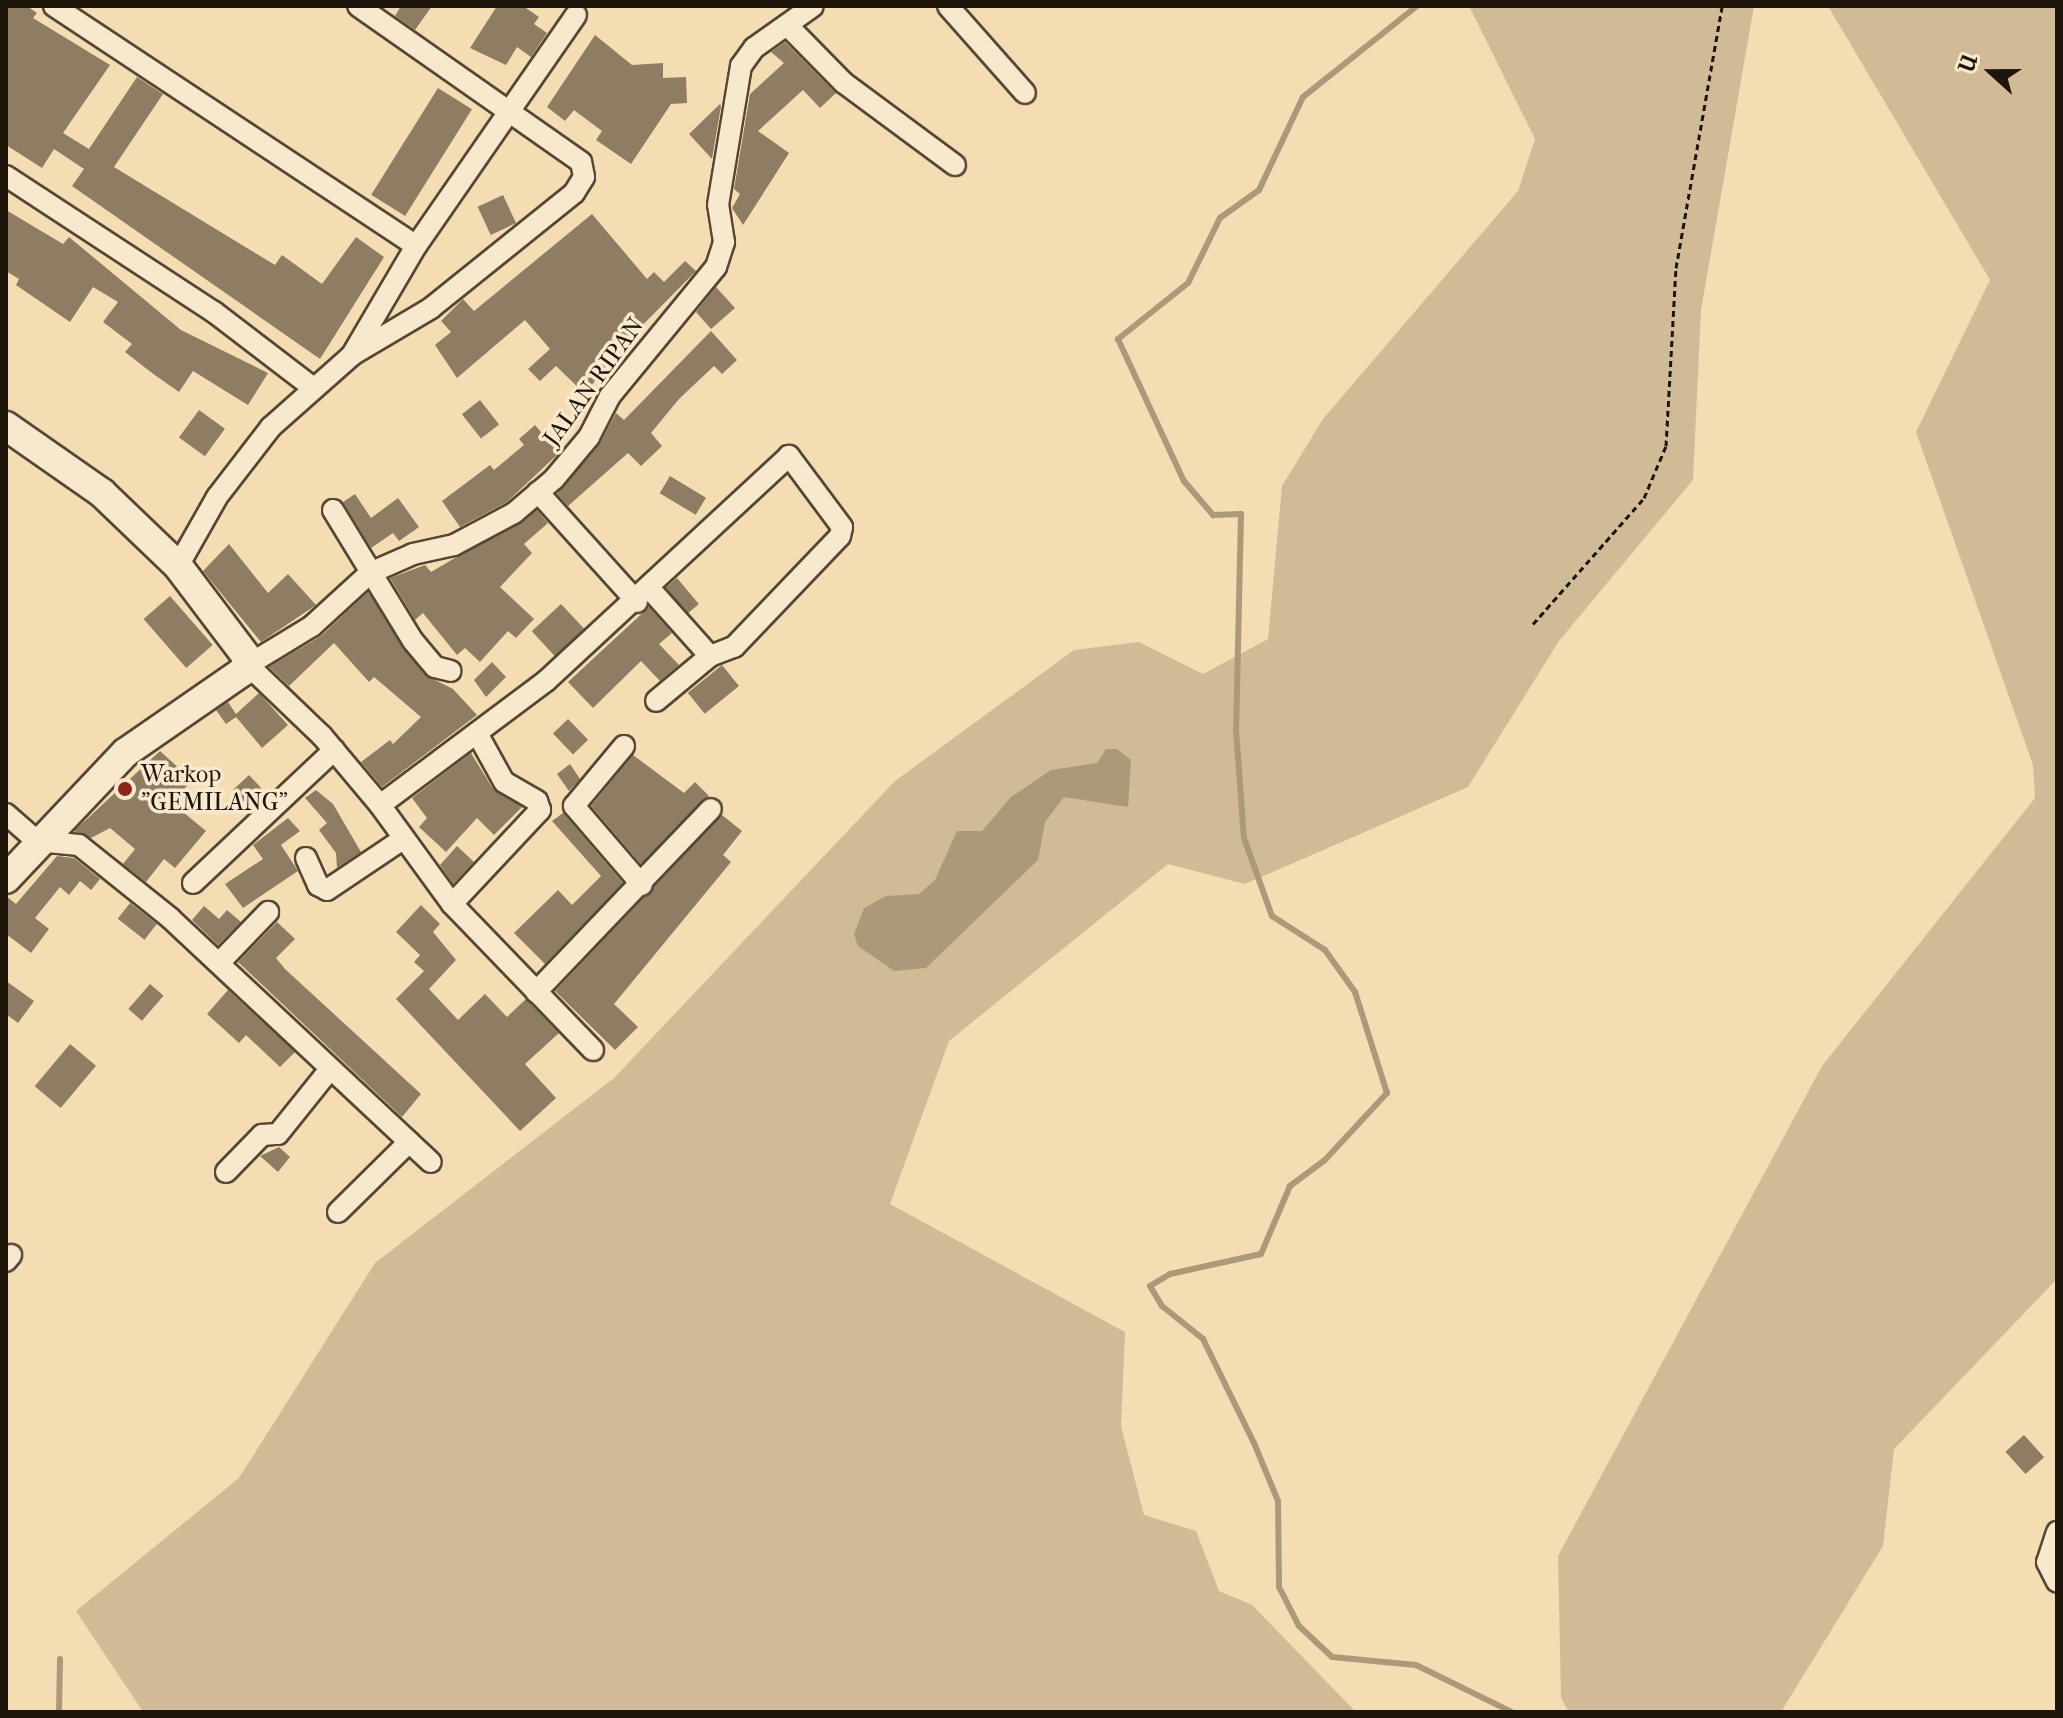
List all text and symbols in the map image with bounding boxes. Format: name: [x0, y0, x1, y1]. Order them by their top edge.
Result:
north arrow: [1951, 32, 2031, 112]
text: U: [1953, 51, 1984, 76]
street label: JALAN RIPAN: [538, 312, 650, 452]
place label: Warkop "GEMILANG": [141, 761, 288, 817]
marker: Warkop "GEMILANG": [116, 780, 134, 798]

